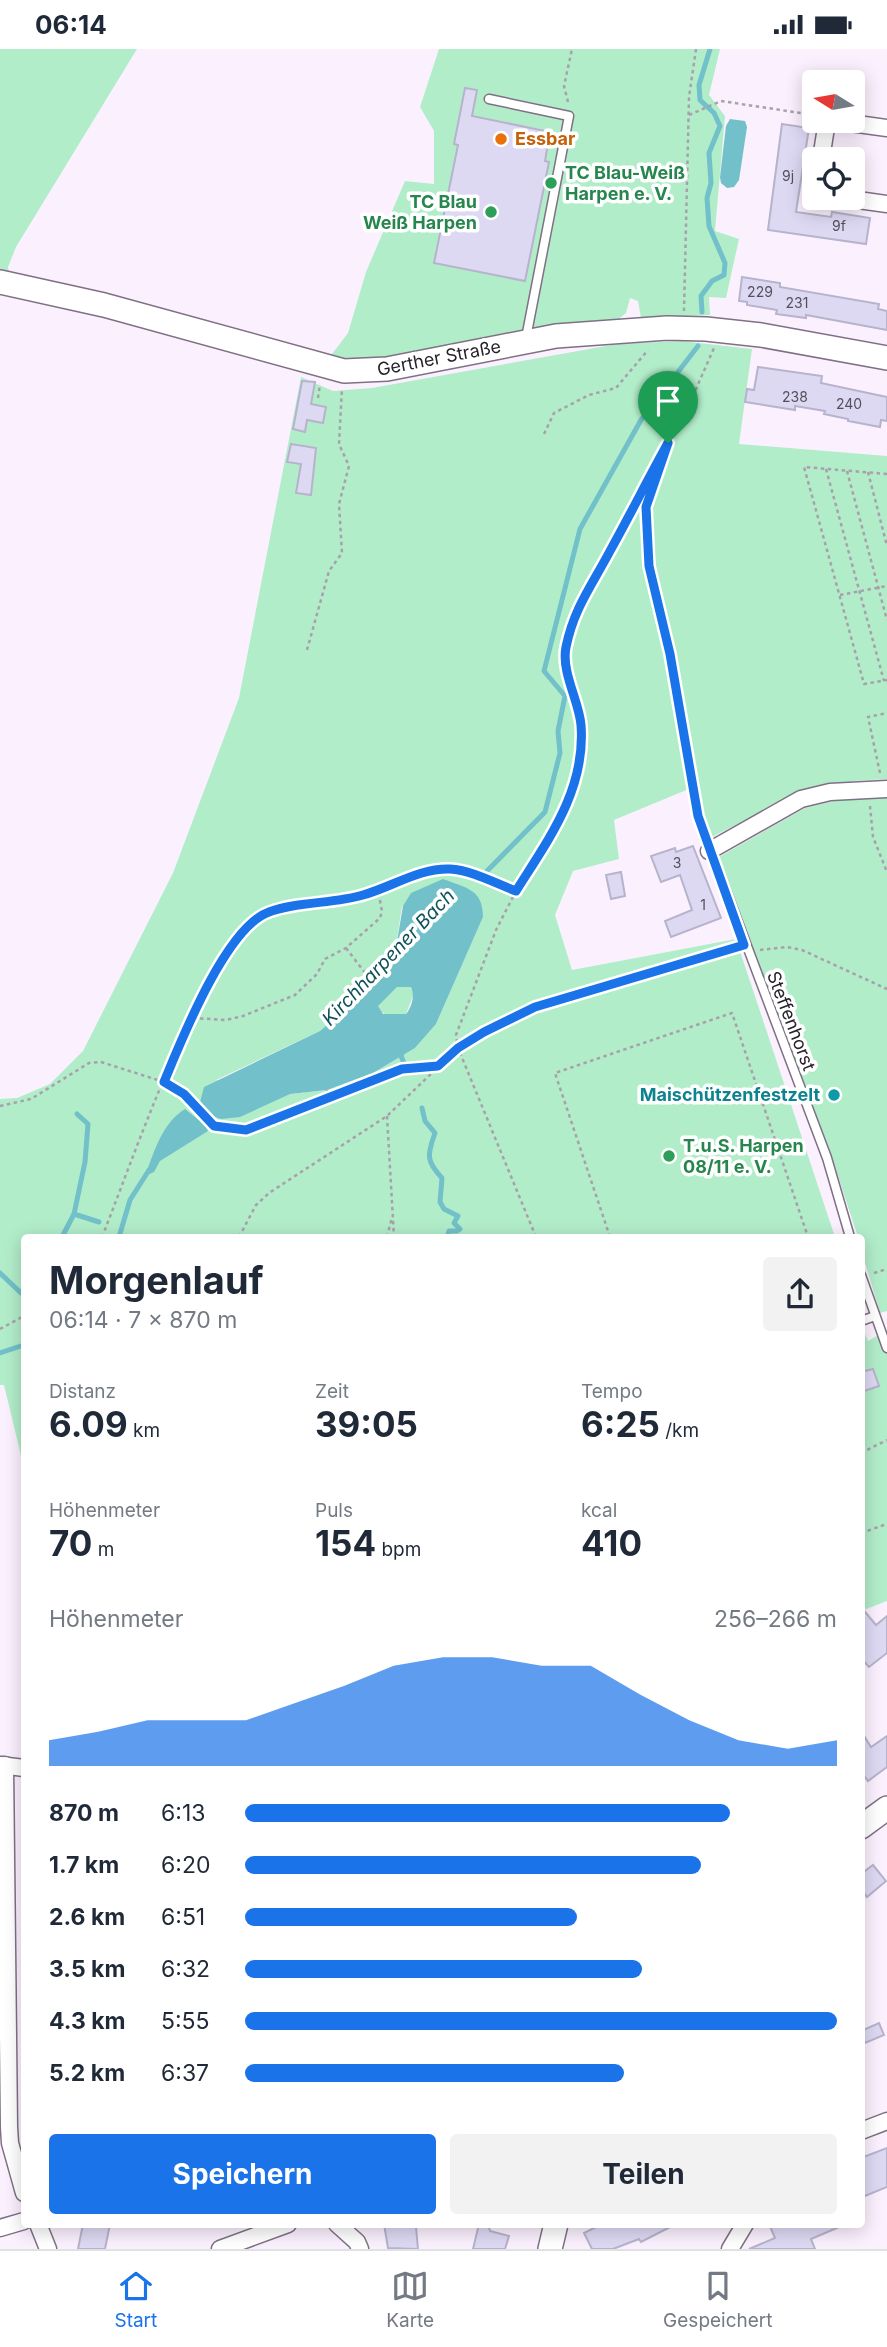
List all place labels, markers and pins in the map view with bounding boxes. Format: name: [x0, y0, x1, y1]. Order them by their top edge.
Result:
place label: Essbar: [515, 128, 575, 149]
marker: Essbar: [493, 131, 509, 147]
place label: TC Blau-Weiß Harpen e. V.: [565, 162, 685, 204]
marker: TC Blau-Weiß Harpen e. V.: [543, 175, 559, 191]
place label: TC Blau Weiß Harpen: [363, 191, 477, 233]
marker: TC Blau Weiß Harpen: [483, 204, 499, 220]
pin: [638, 371, 698, 443]
place label: Maischützenfestzelt: [640, 1084, 820, 1105]
marker: Maischützenfestzelt: [826, 1087, 842, 1103]
place label: T.u.S. Harpen 08/11 e. V.: [683, 1135, 804, 1177]
marker: T.u.S. Harpen 08/11 e. V.: [661, 1148, 677, 1164]

